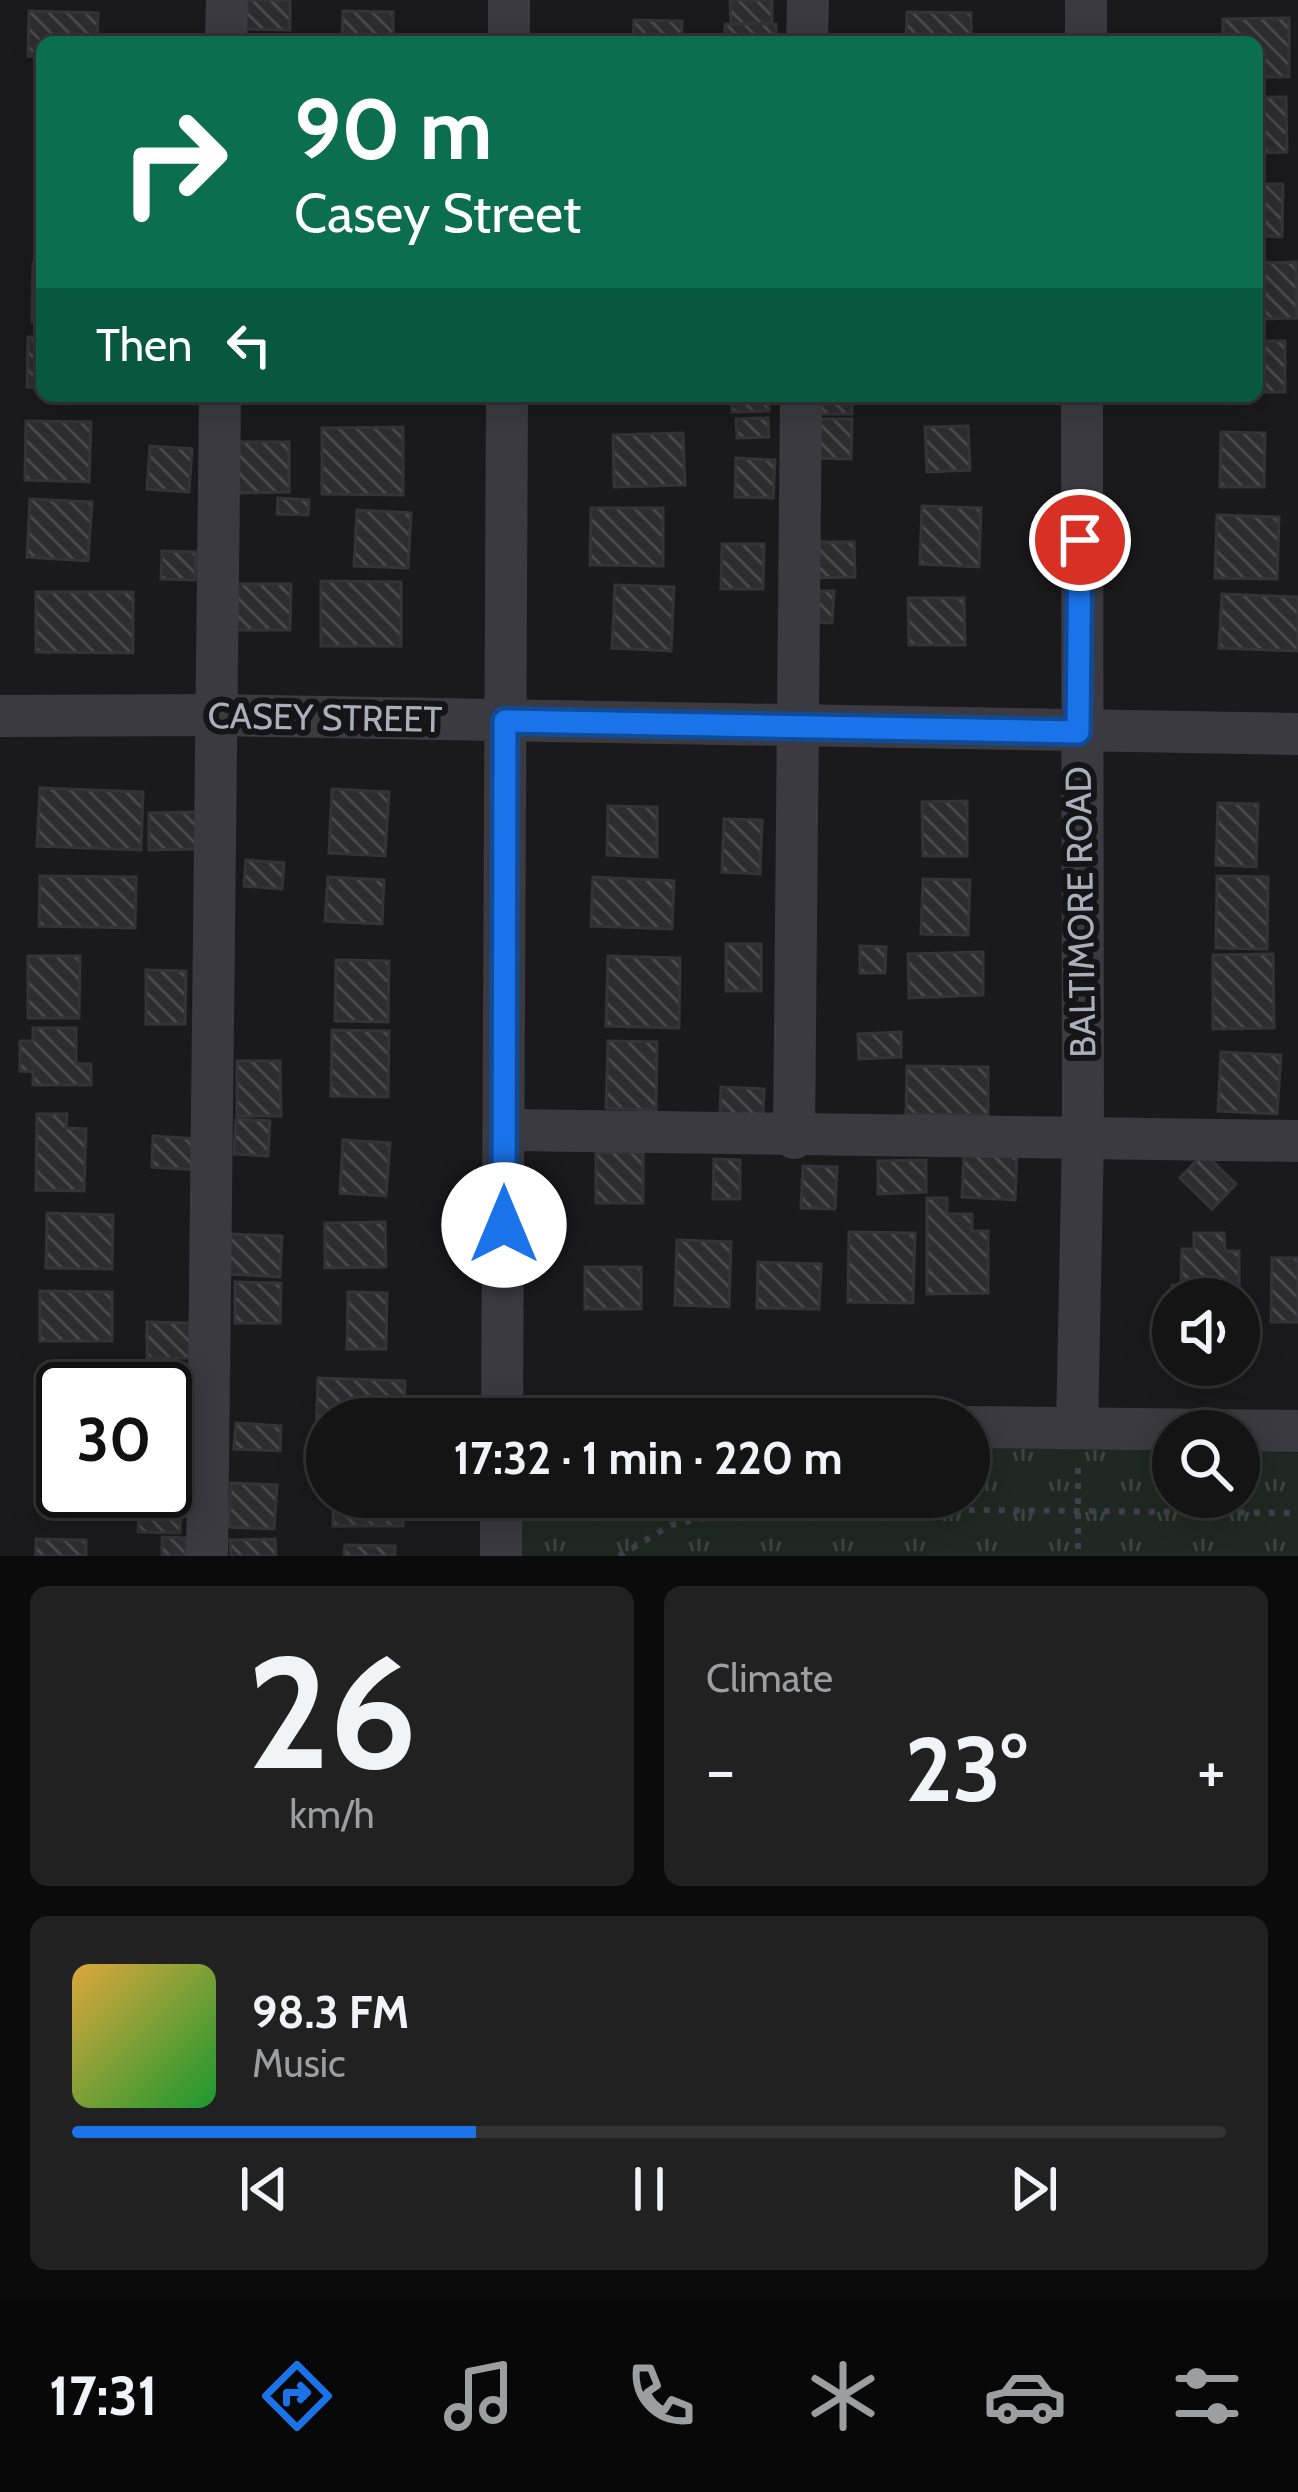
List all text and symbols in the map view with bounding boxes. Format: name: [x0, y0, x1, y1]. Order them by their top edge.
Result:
text: 90 m: [294, 78, 492, 180]
icon: right: [96, 84, 252, 240]
text: Casey Street: [294, 180, 581, 246]
icon: left: [216, 312, 282, 378]
text: Then: [96, 318, 192, 372]
pin: [1029, 489, 1131, 591]
icon: arrive: [1047, 507, 1113, 573]
street label: CASEY STREET: [207, 693, 443, 741]
street label: BALTIMORE ROAD: [1055, 766, 1105, 1058]
position arrow: [441, 1162, 567, 1288]
map controls: [1152, 1278, 1260, 1518]
button: sound: [1152, 1278, 1260, 1386]
speed limit sign: 30: [36, 1362, 192, 1518]
button: search: [1152, 1410, 1260, 1518]
text: 17:32 · 1 min · 220 m: [453, 1431, 843, 1485]
text: 26: [247, 1617, 417, 1807]
text: Climate: [706, 1654, 833, 1702]
text: 23°: [905, 1714, 1027, 1824]
text: −: [706, 1729, 735, 1810]
text: +: [1197, 1729, 1226, 1810]
text: km/h: [289, 1790, 375, 1838]
text: 98.3 FM: [252, 1985, 409, 2039]
text: Music: [252, 2039, 346, 2087]
icon: previous: [231, 2156, 297, 2222]
icon: pause: [616, 2156, 682, 2222]
icon: next: [1001, 2156, 1067, 2222]
icon: directions: [255, 2354, 339, 2438]
icon: music: [437, 2354, 521, 2438]
icon: phone: [619, 2354, 703, 2438]
icon: climate: [801, 2354, 885, 2438]
icon: car: [983, 2354, 1067, 2438]
icon: filters: [1165, 2354, 1249, 2438]
text: 17:31: [49, 2363, 157, 2429]

